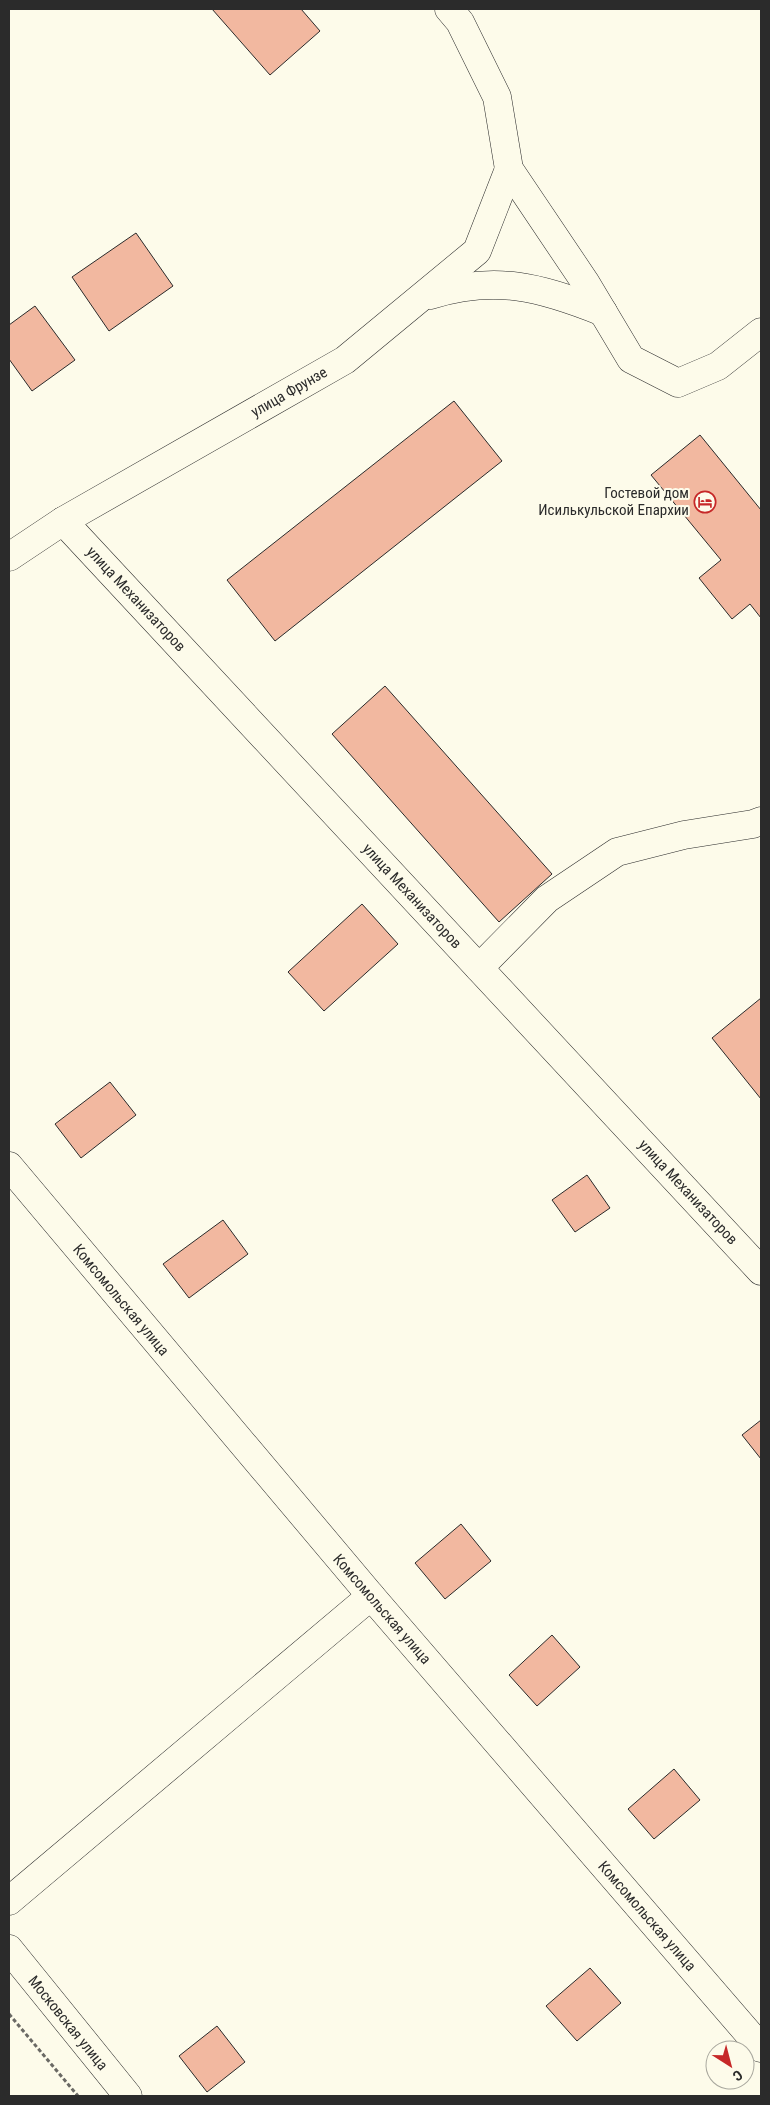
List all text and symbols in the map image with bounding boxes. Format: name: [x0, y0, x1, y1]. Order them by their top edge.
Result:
street label: улица Фрунзе: [248, 363, 330, 421]
place label: Гостевой дом Исилькульской Епархии: [538, 484, 689, 519]
hotel icon: Гостевой дом Исилькульской Епархии: [693, 490, 717, 514]
street label: улица Механизаторов: [83, 543, 189, 655]
street label: улица Механизаторов: [359, 840, 465, 952]
street label: улица Механизаторов: [635, 1136, 741, 1248]
street label: Комсомольская улица: [69, 1241, 173, 1359]
street label: Комсомольская улица: [329, 1550, 435, 1668]
street label: Комсомольская улица: [594, 1857, 700, 1975]
street label: Московская улица: [24, 1972, 112, 2074]
north arrow: [705, 2040, 755, 2090]
text: С: [730, 2067, 746, 2084]

